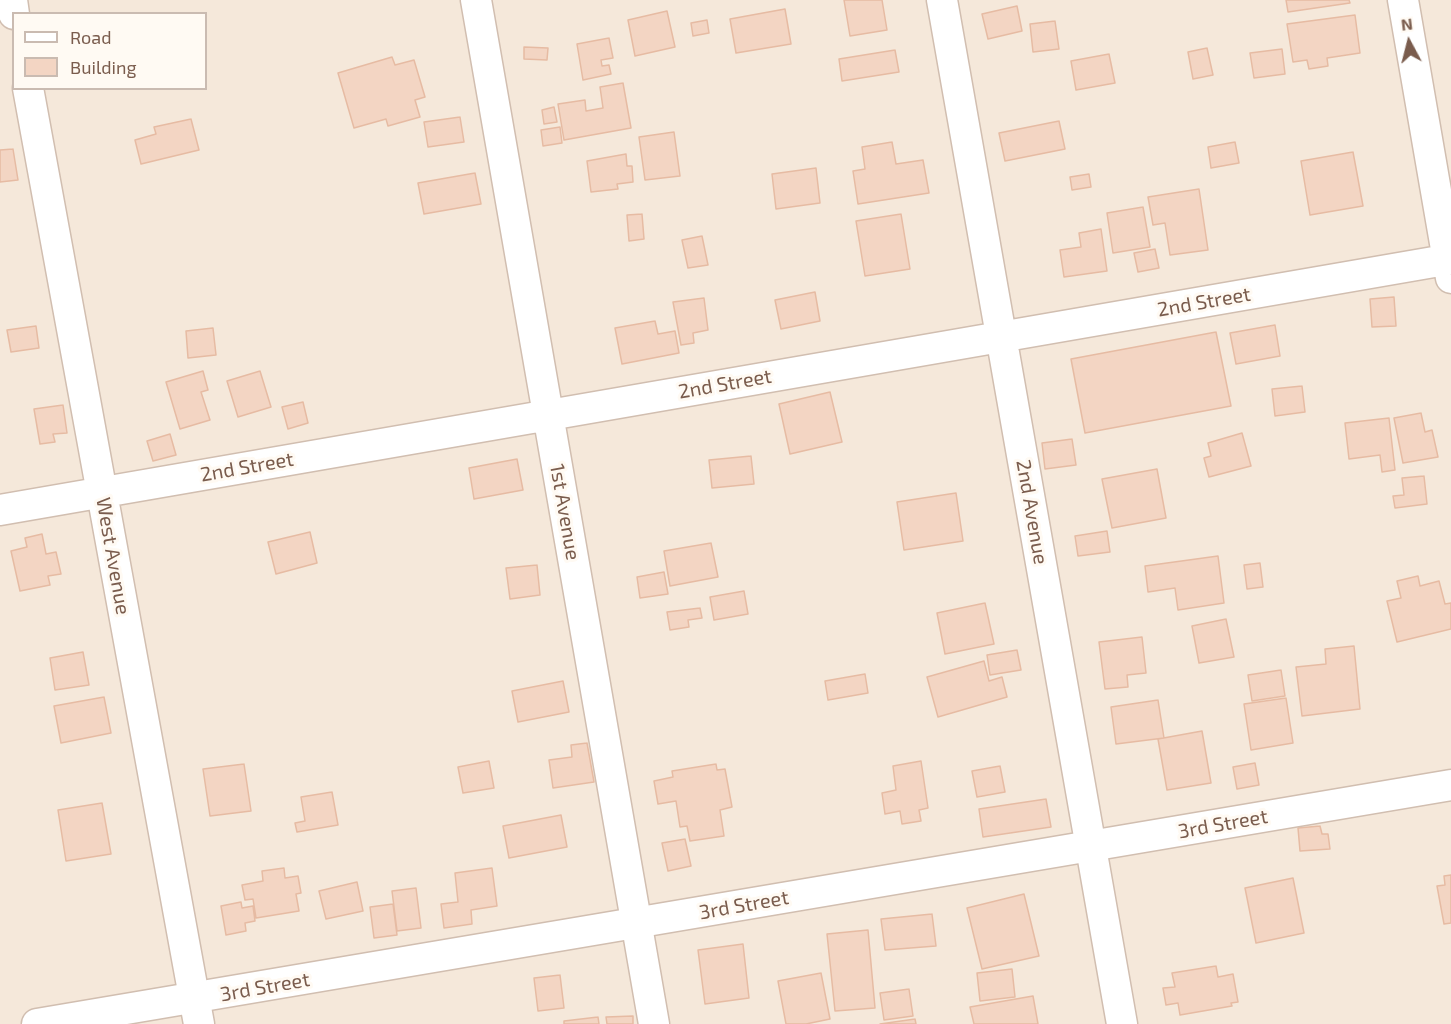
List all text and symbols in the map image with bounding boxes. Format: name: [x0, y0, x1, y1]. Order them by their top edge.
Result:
legend: [12, 12, 207, 90]
north arrow: [1379, 12, 1439, 72]
text: N: [1400, 14, 1414, 34]
text: Road: [70, 26, 111, 48]
text: Building: [70, 56, 137, 78]
street label: 2nd Street: [1155, 282, 1253, 322]
street label: 2nd Street: [676, 364, 774, 404]
street label: 2nd Street: [198, 447, 296, 487]
street label: 2nd Avenue: [1011, 458, 1053, 566]
street label: 1st Avenue: [545, 462, 585, 562]
street label: West Avenue: [91, 496, 135, 616]
street label: 3rd Street: [1176, 804, 1270, 844]
street label: 3rd Street: [697, 885, 791, 925]
street label: 3rd Street: [218, 967, 312, 1007]

